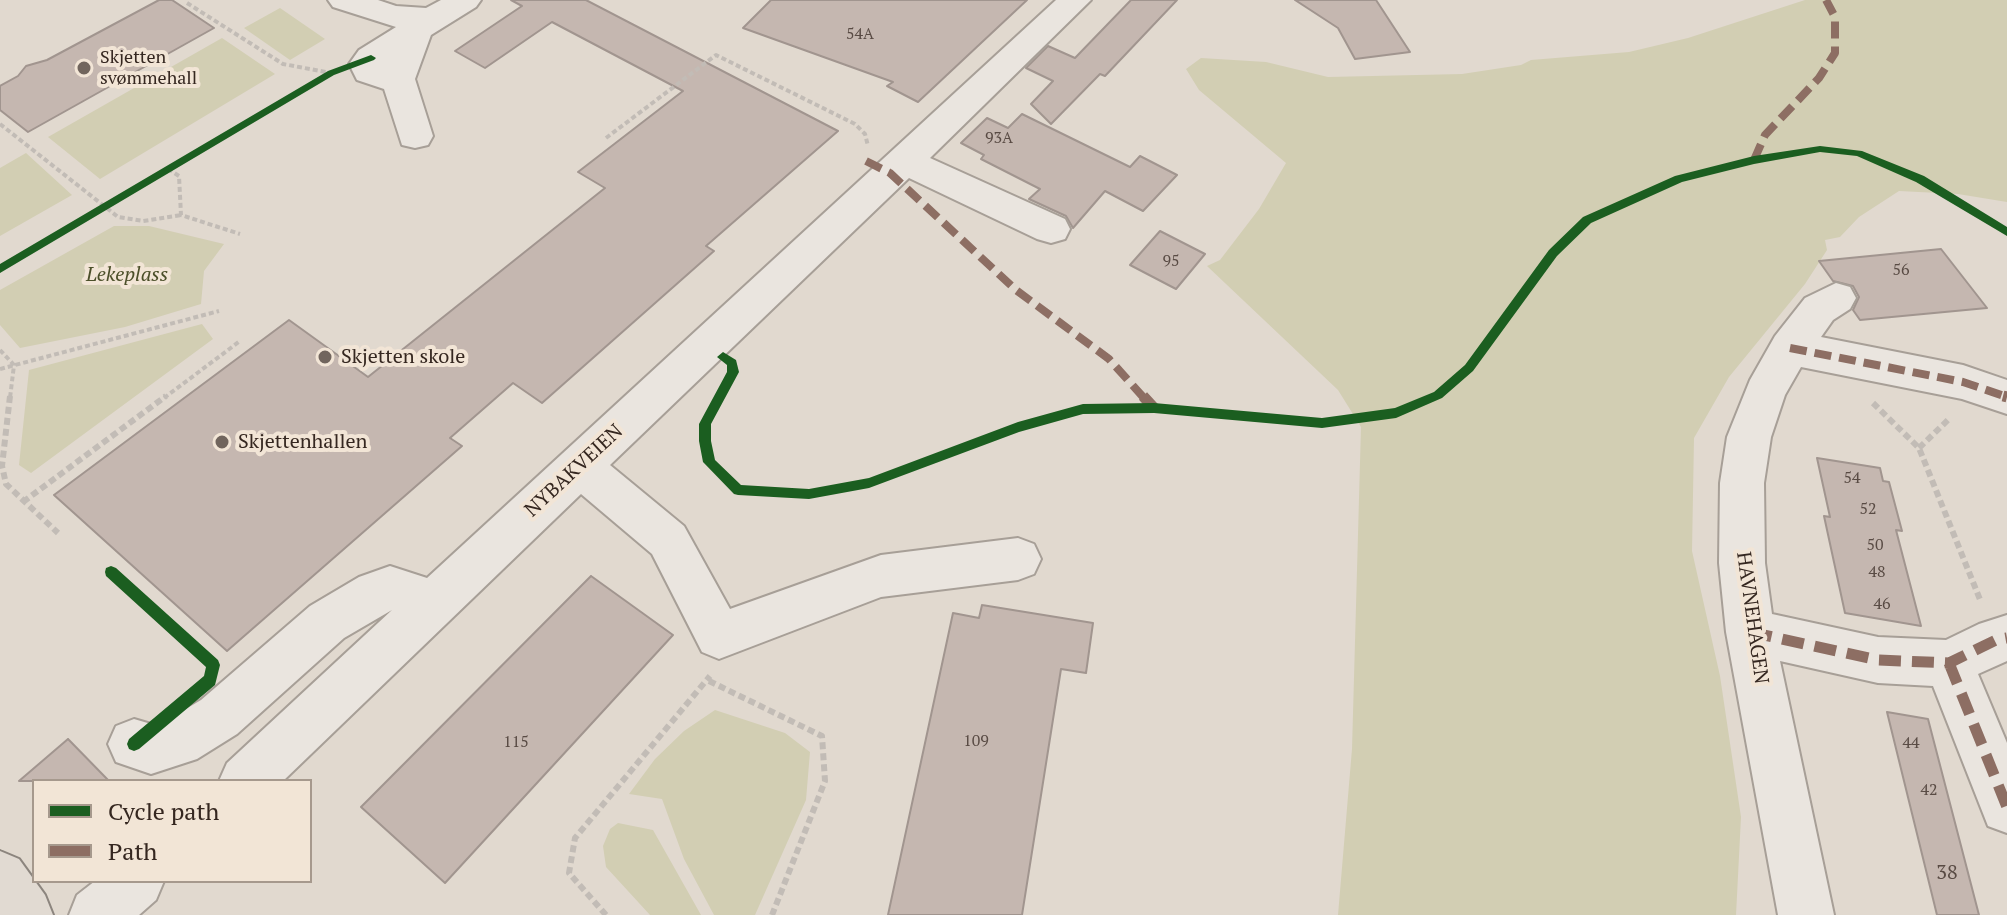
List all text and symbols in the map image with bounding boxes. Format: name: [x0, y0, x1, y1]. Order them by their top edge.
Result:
house number: 54A: [846, 24, 874, 44]
place label: Skjetten svømmehall: [100, 47, 197, 90]
marker: Skjetten svømmehall: [75, 59, 93, 77]
house number: 93A: [985, 128, 1013, 148]
house number: 95: [1162, 251, 1180, 271]
house number: 56: [1892, 260, 1910, 280]
park label: Lekeplass: [86, 263, 168, 287]
place label: Skjetten skole: [341, 345, 465, 369]
marker: Skjetten skole: [316, 348, 334, 366]
street label: NYBAKVEIEN: [520, 420, 628, 522]
place label: Skjettenhallen: [238, 430, 367, 454]
marker: Skjettenhallen: [213, 433, 231, 451]
house number: 54: [1843, 468, 1861, 488]
house number: 52: [1859, 499, 1877, 519]
house number: 50: [1866, 535, 1884, 555]
street label: HAVNEHAGEN: [1731, 550, 1773, 686]
house number: 48: [1868, 562, 1886, 582]
house number: 46: [1873, 594, 1891, 614]
house number: 109: [963, 731, 989, 751]
house number: 115: [503, 732, 529, 752]
house number: 44: [1902, 733, 1920, 753]
legend: [32, 779, 312, 883]
house number: 42: [1920, 780, 1938, 800]
text: Cycle path: [108, 795, 219, 827]
text: Path: [108, 835, 157, 867]
house number: 38: [1936, 861, 1958, 885]

